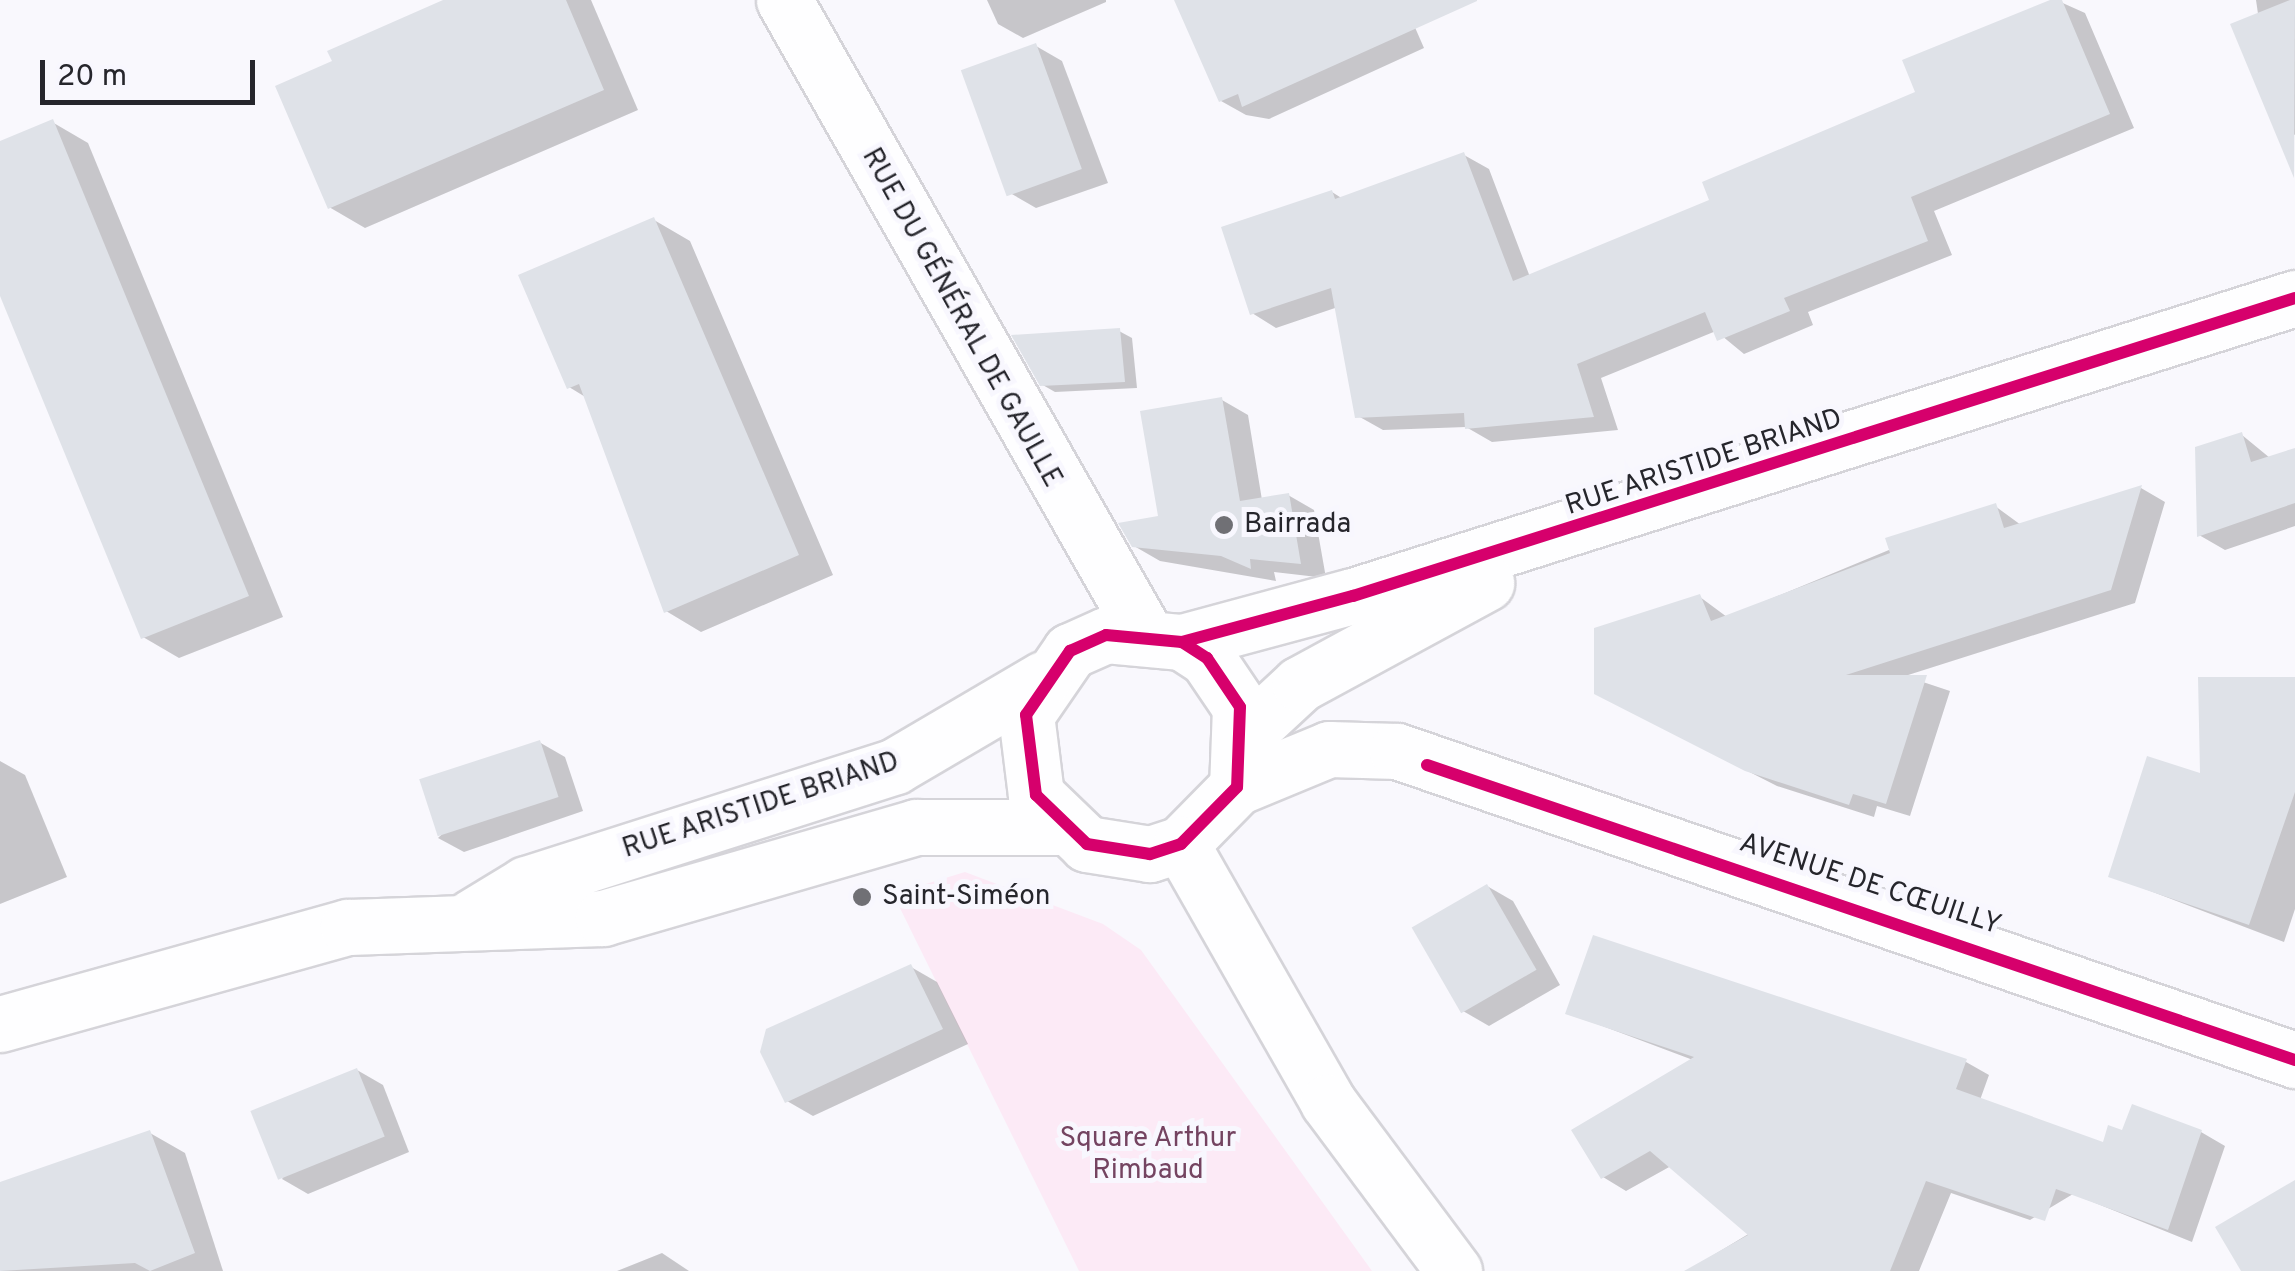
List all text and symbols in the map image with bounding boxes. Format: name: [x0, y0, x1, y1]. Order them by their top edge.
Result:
scale bar: [45, 40, 260, 102]
text: 20 m: [57, 59, 127, 96]
street label: RUE DU GÉNÉRAL DE GAULLE: [853, 142, 1069, 494]
street label: RUE ARISTIDE BRIAND: [1561, 402, 1847, 524]
place label: Bairrada: [1244, 508, 1351, 542]
marker: Bairrada: [1213, 514, 1235, 536]
street label: RUE ARISTIDE BRIAND: [618, 745, 904, 867]
street label: AVENUE DE CŒUILLY: [1735, 827, 2005, 943]
place label: Saint-Siméon: [882, 880, 1050, 914]
marker: Saint-Siméon: [851, 886, 873, 908]
park label: Square Arthur Rimbaud: [1059, 1122, 1237, 1188]

